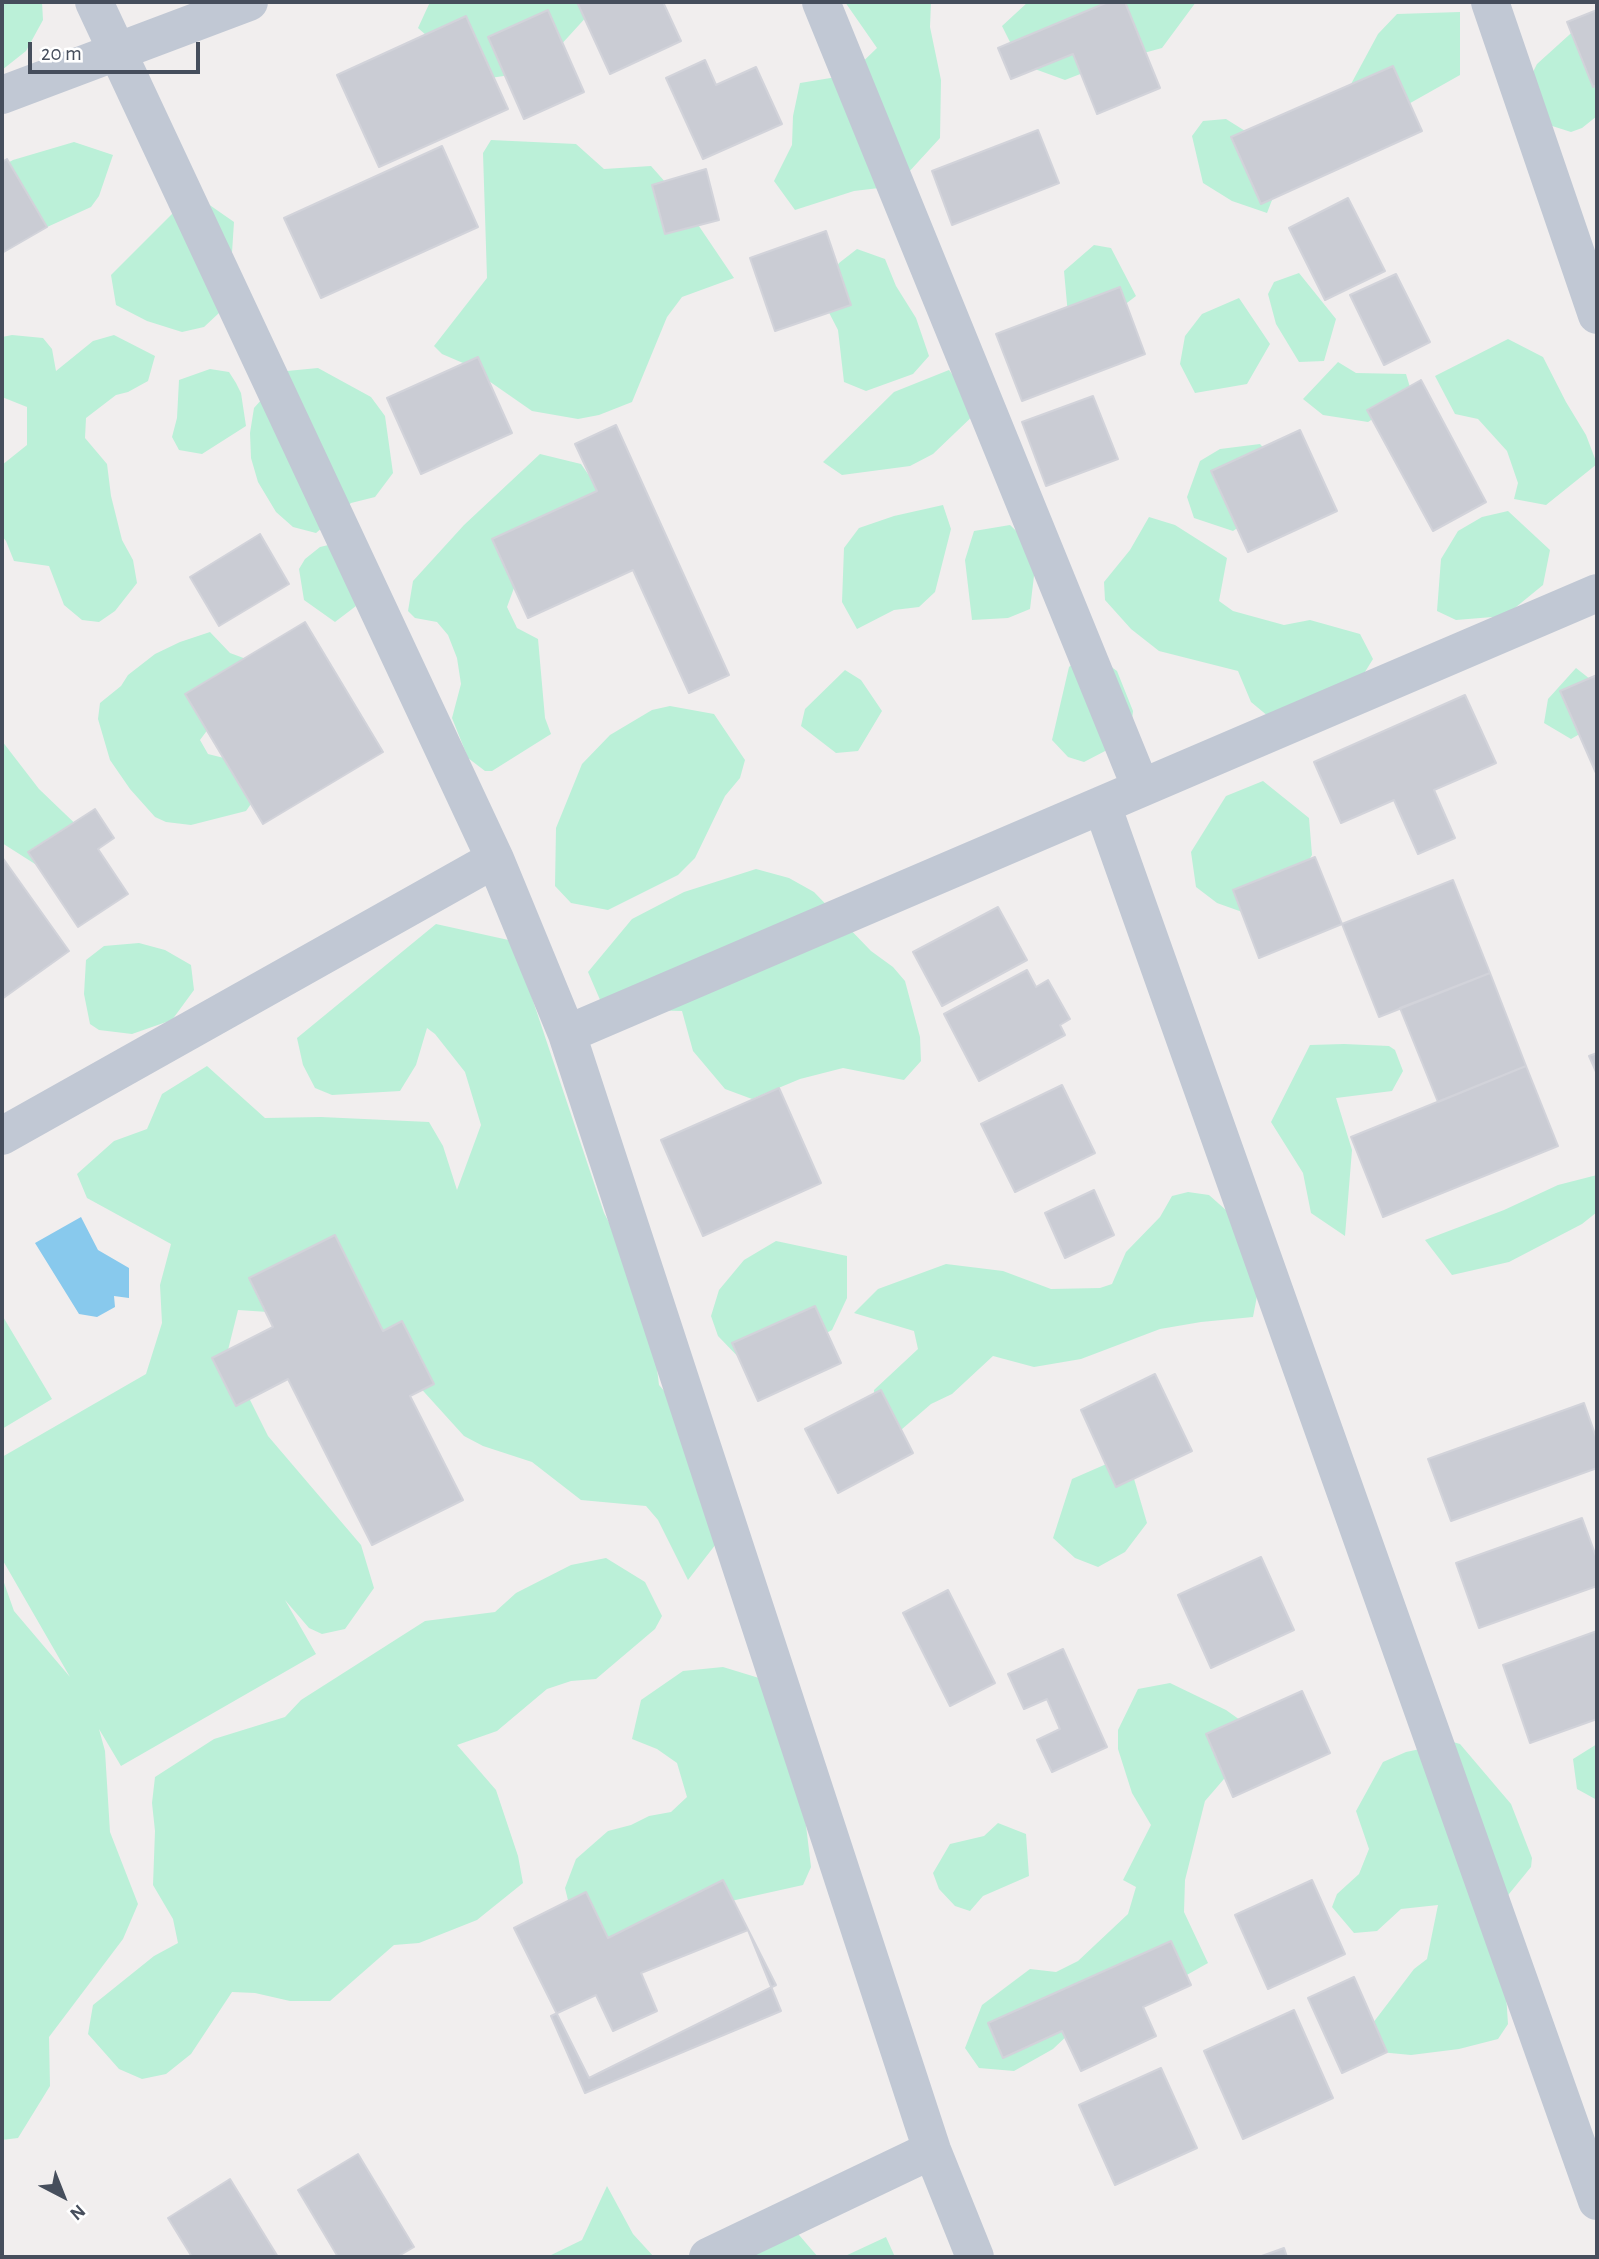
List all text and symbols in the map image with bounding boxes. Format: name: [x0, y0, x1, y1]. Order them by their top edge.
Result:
scale bar: [32, 28, 203, 72]
text: 20 m: [41, 43, 82, 64]
north arrow: [28, 2161, 98, 2231]
text: N: [66, 2200, 89, 2223]

